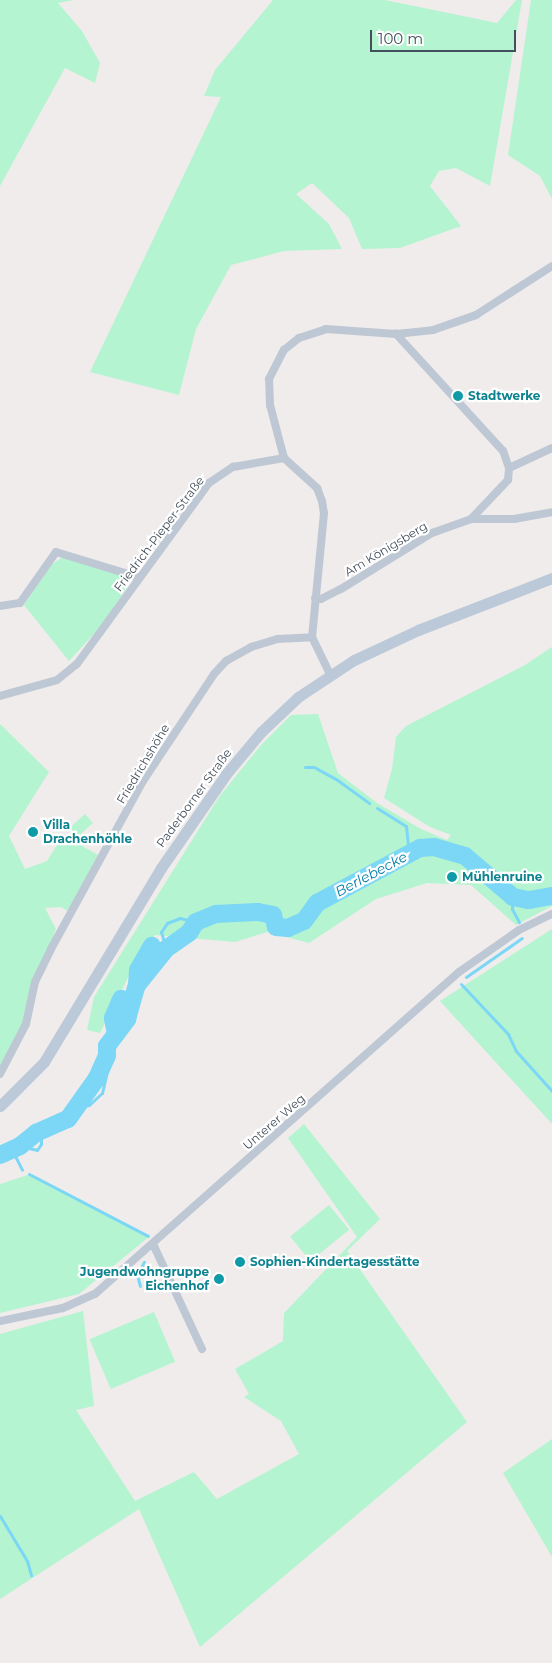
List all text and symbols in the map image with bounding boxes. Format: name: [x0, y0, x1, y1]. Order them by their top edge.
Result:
scale bar: [372, 20, 518, 52]
text: 100 m: [378, 29, 423, 48]
place label: Stadtwerke: [468, 389, 540, 403]
marker: Stadtwerke: [452, 390, 464, 402]
street label: Friedrich-Pieper-Straße: [111, 474, 207, 594]
street label: Am Königsberg: [342, 519, 430, 579]
street label: Friedrichshöhe: [114, 722, 172, 806]
street label: Paderborner Straße: [153, 746, 235, 850]
place label: Villa Drachenhöhle: [43, 818, 132, 846]
marker: Villa Drachenhöhle: [27, 826, 39, 838]
water label: Berlebecke: [332, 848, 410, 900]
place label: Mühlenruine: [462, 870, 542, 884]
marker: Mühlenruine: [446, 871, 458, 883]
street label: Unterer Weg: [240, 1091, 308, 1153]
place label: Sophien-Kindertagesstätte: [250, 1255, 420, 1269]
marker: Sophien-Kindertagesstätte: [234, 1256, 246, 1268]
place label: Jugendwohngruppe Eichenhof: [80, 1265, 209, 1293]
marker: Jugendwohngruppe Eichenhof: [213, 1273, 225, 1285]

